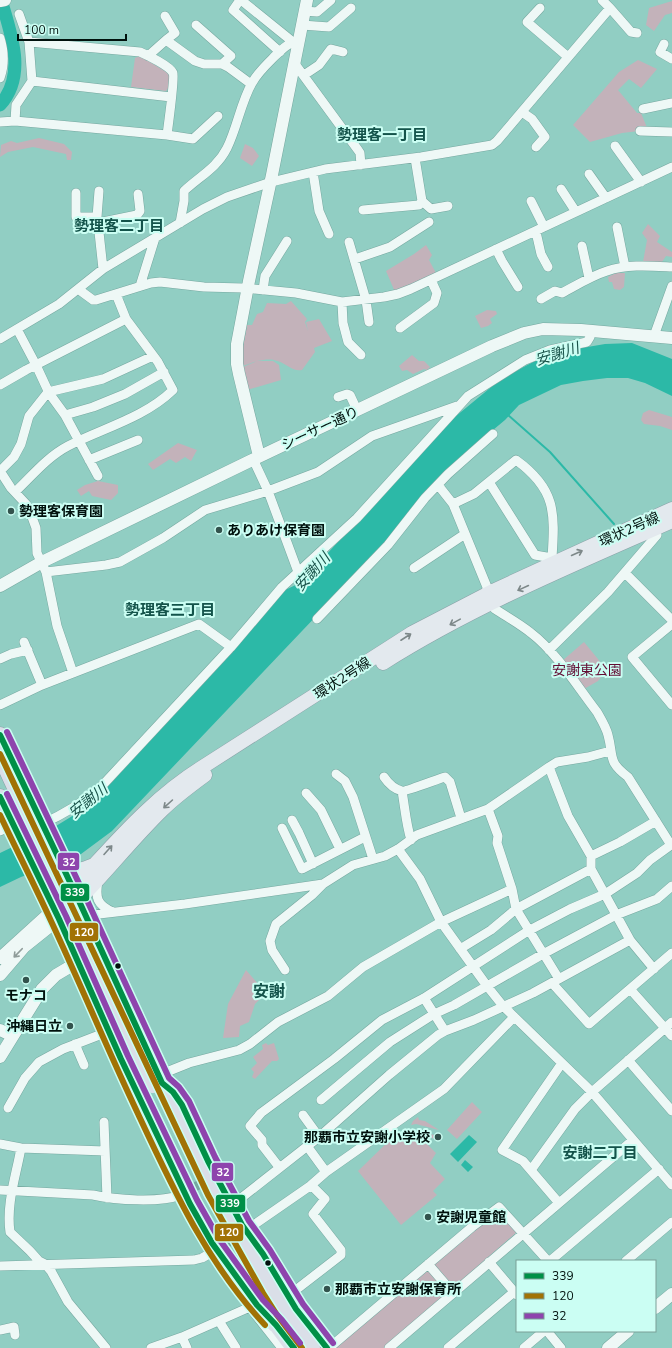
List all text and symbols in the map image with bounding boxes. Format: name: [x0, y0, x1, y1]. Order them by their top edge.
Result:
scale bar: [18, 16, 126, 42]
text: 100 m: [24, 22, 59, 38]
district label: 勢理客一丁目: [337, 125, 427, 145]
district label: 勢理客二丁目: [74, 216, 164, 236]
water label: 安謝川: [533, 337, 583, 370]
street label: シーサー通り: [278, 402, 362, 455]
place label: 勢理客保育園: [19, 502, 103, 521]
marker: 勢理客保育園: [6, 506, 16, 516]
street label: 環状2号線: [596, 508, 662, 551]
place label: ありあけ保育園: [227, 521, 325, 540]
marker: ありあけ保育園: [214, 525, 224, 535]
water label: 安謝川: [290, 547, 336, 595]
one-way arrow: [570, 548, 582, 556]
one-way arrow: [518, 585, 530, 592]
district label: 勢理客三丁目: [125, 600, 215, 620]
one-way arrow: [449, 619, 461, 627]
one-way arrow: [400, 632, 412, 640]
street label: 環状2号線: [310, 653, 374, 704]
park label: 安謝東公園: [552, 661, 622, 680]
water label: 安謝川: [64, 778, 113, 823]
one-way arrow: [163, 800, 173, 809]
one-way arrow: [103, 845, 113, 855]
line badge: 32: [57, 852, 80, 871]
text: 32: [62, 855, 76, 870]
line badge: 339: [60, 883, 90, 902]
text: 339: [65, 885, 85, 900]
line badge: 120: [69, 922, 99, 942]
text: 120: [74, 925, 94, 940]
one-way arrow: [13, 948, 23, 958]
unlabelled marker: [113, 961, 123, 971]
marker: モナコ: [21, 975, 31, 985]
district label: 安謝: [253, 981, 285, 1003]
place label: モナコ: [5, 986, 47, 1005]
place label: 沖縄日立: [6, 1017, 62, 1036]
marker: 沖縄日立: [65, 1021, 75, 1031]
place label: 那覇市立安謝小学校: [304, 1128, 430, 1147]
marker: 那覇市立安謝小学校: [433, 1132, 443, 1142]
district label: 安謝二丁目: [562, 1143, 638, 1163]
line badge: 32: [211, 1162, 234, 1182]
text: 32: [216, 1165, 230, 1180]
line badge: 339: [215, 1194, 246, 1213]
text: 339: [220, 1196, 240, 1211]
place label: 安謝児童館: [436, 1208, 506, 1227]
marker: 安謝児童館: [423, 1212, 433, 1222]
line badge: 120: [214, 1223, 244, 1242]
text: 120: [219, 1225, 239, 1240]
unlabelled marker: [263, 1258, 273, 1268]
legend: [516, 1260, 656, 1332]
text: 339: [552, 1268, 574, 1284]
place label: 那覇市立安謝保育所: [335, 1280, 461, 1299]
marker: 那覇市立安謝保育所: [322, 1284, 332, 1294]
text: 120: [552, 1288, 574, 1304]
text: 32: [552, 1308, 566, 1324]

